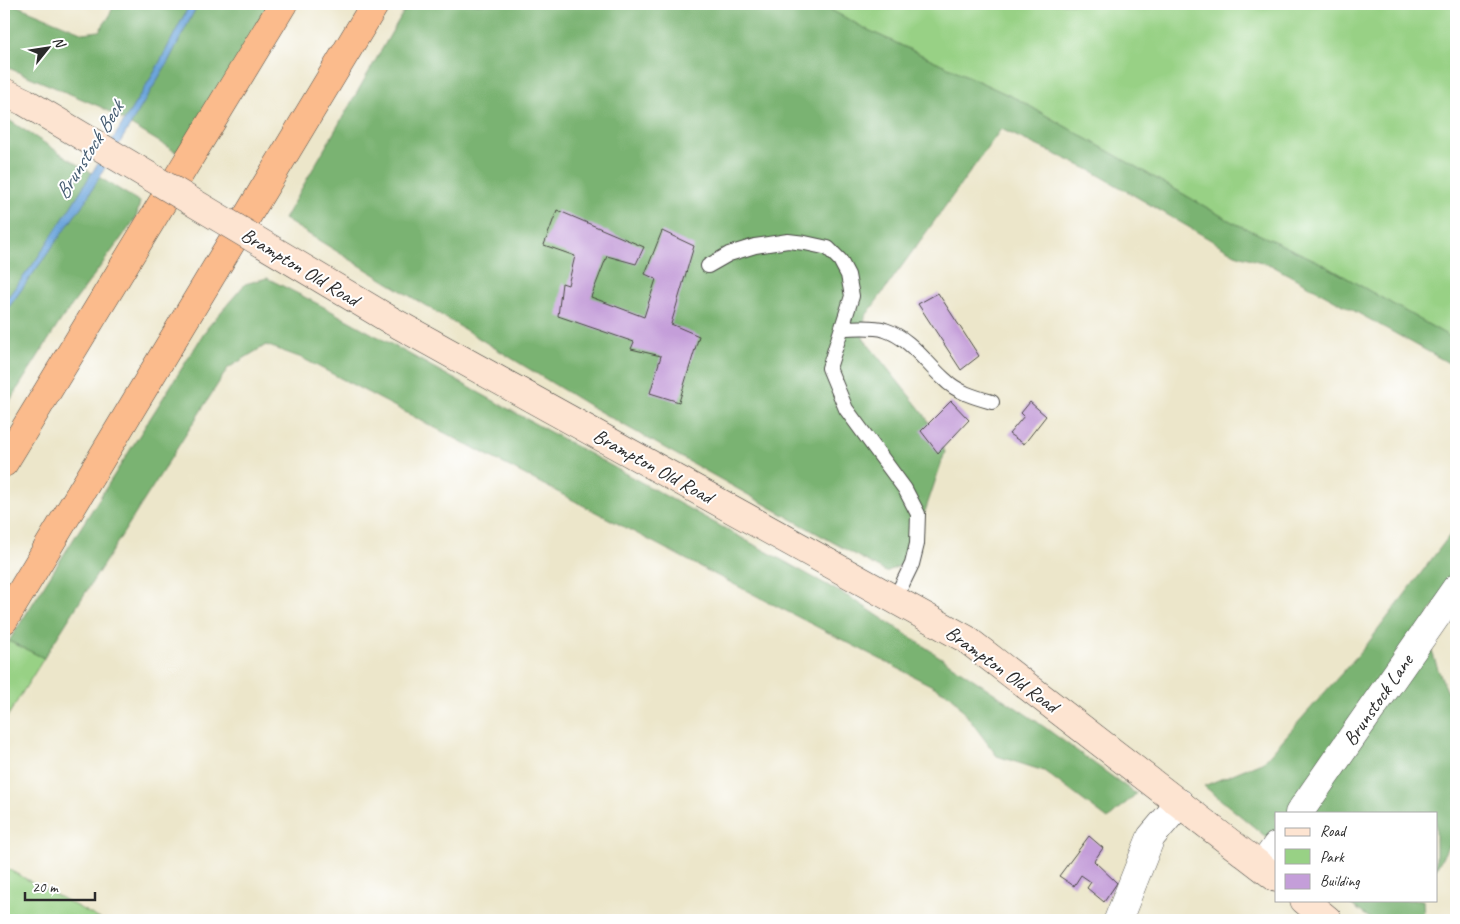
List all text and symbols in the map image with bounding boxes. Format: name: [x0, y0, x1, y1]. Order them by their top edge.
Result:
north arrow: [22, 22, 72, 72]
text: N: [49, 34, 70, 52]
water label: Brunstock Beck: [49, 94, 131, 204]
street label: Brampton Old Road: [237, 222, 366, 314]
street label: Brampton Old Road: [589, 423, 720, 511]
street label: Brampton Old Road: [941, 620, 1066, 720]
street label: Brunstock Lane: [1337, 648, 1419, 751]
legend: [1275, 812, 1438, 902]
text: Road: [1320, 822, 1347, 841]
text: Park: [1320, 848, 1345, 867]
scale bar: [25, 869, 95, 901]
text: Building: [1320, 872, 1360, 891]
text: 20 m: [32, 878, 59, 897]

